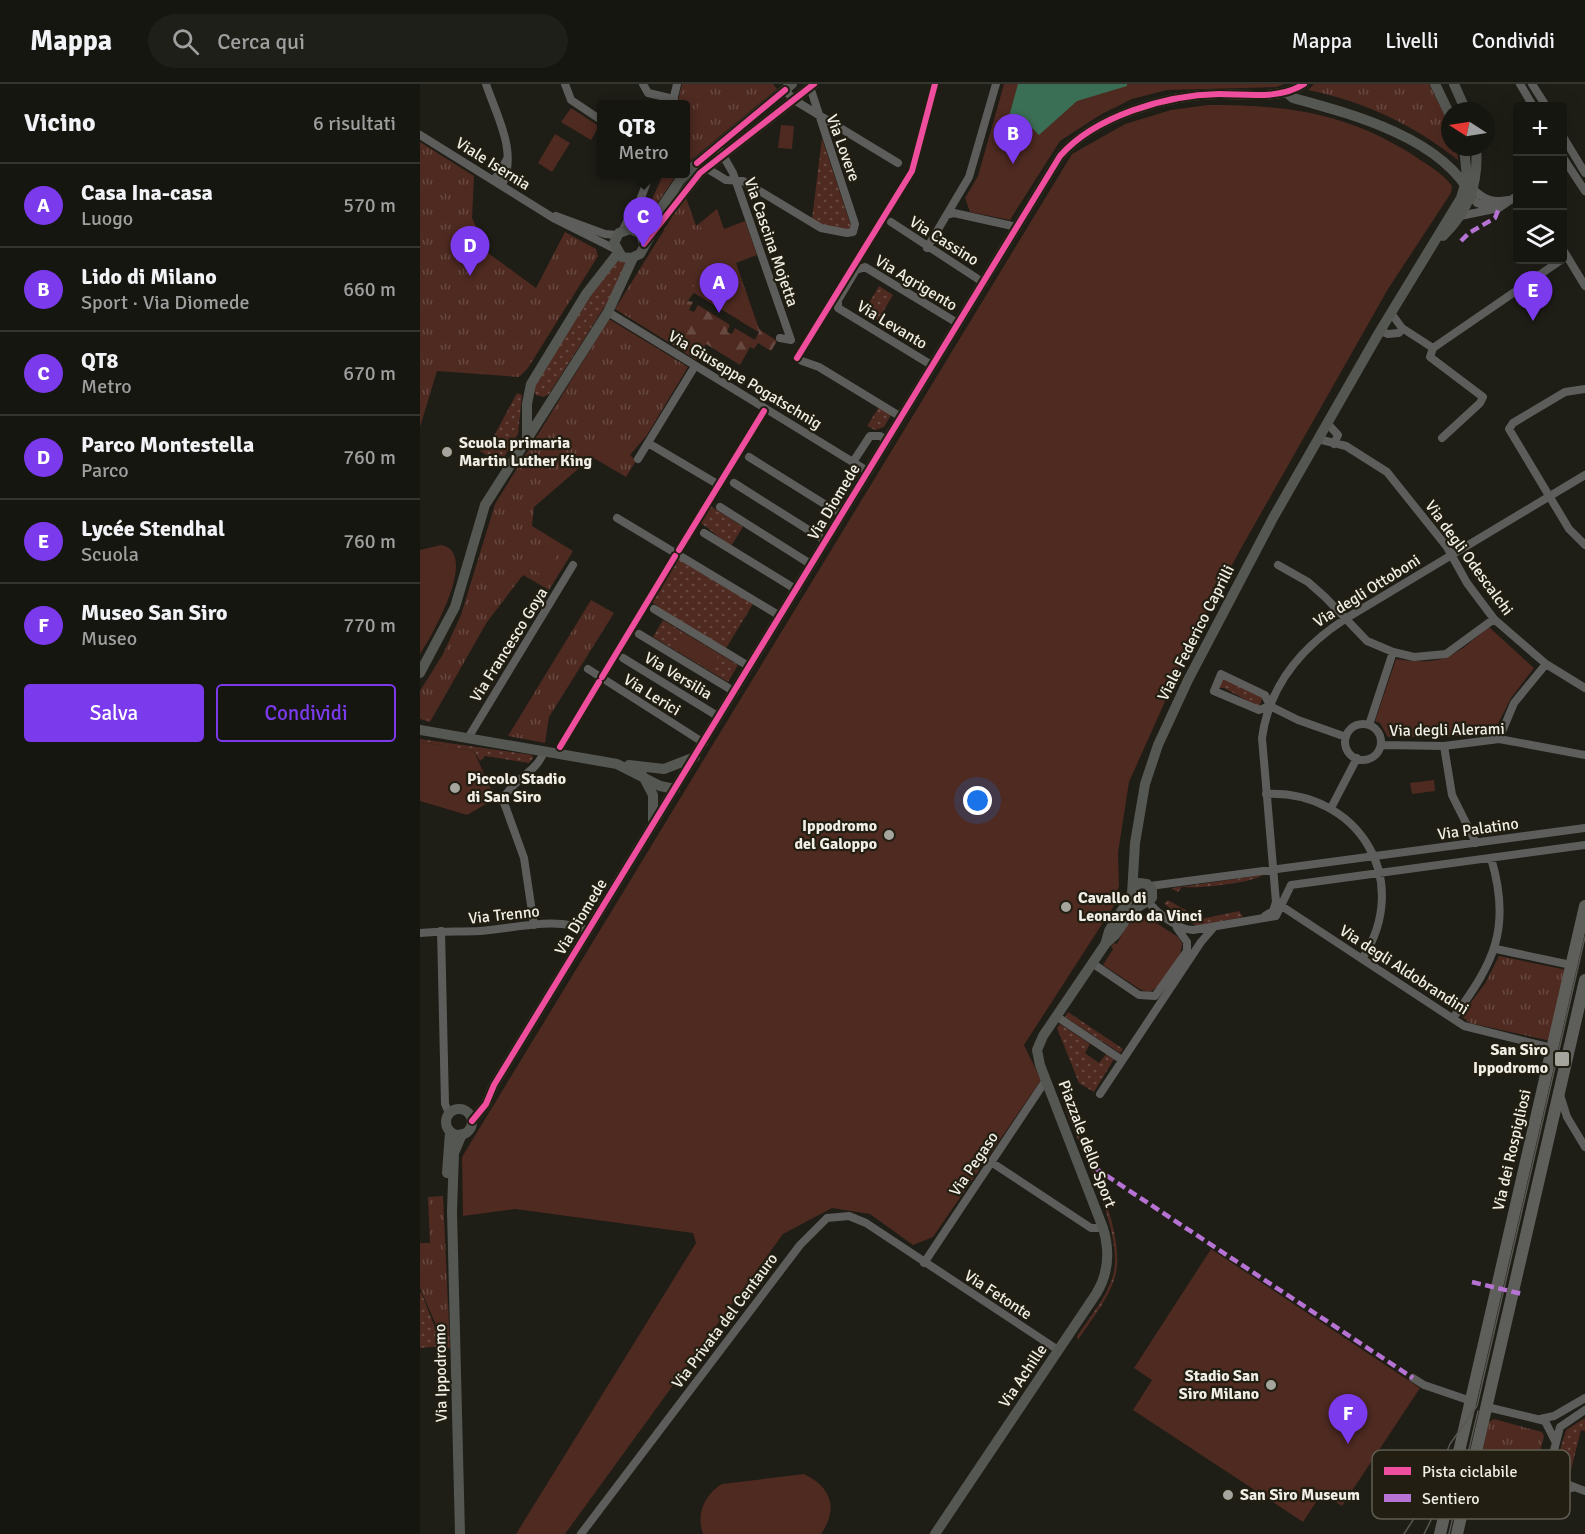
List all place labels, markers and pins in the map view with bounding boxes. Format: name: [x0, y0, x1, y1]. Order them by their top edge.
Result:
pin: B: [994, 115, 1032, 164]
pin: C: [624, 198, 662, 247]
pin: D: [451, 226, 490, 276]
pin: A: [700, 264, 738, 313]
pin: E: [1514, 272, 1552, 321]
place label: Scuola primaria Martin Luther King: [459, 433, 592, 471]
marker: Scuola primaria Martin Luther King: [440, 445, 454, 459]
place label: Piccolo Stadio di San Siro: [467, 769, 566, 807]
marker: Piccolo Stadio di San Siro: [448, 781, 462, 795]
place label: Ippodromo del Galoppo: [794, 816, 877, 854]
marker: Ippodromo del Galoppo: [882, 828, 896, 842]
place label: Cavallo di Leonardo da Vinci: [1078, 888, 1202, 926]
marker: Cavallo di Leonardo da Vinci: [1059, 900, 1073, 914]
place label: San Siro Ippodromo: [1473, 1040, 1548, 1078]
marker: San Siro Ippodromo: [1553, 1050, 1571, 1068]
place label: Stadio San Siro Milano: [1179, 1366, 1259, 1404]
marker: Stadio San Siro Milano: [1264, 1378, 1278, 1392]
pin: F: [1328, 1394, 1368, 1444]
place label: San Siro Museum: [1240, 1485, 1360, 1505]
marker: San Siro Museum: [1221, 1488, 1235, 1502]

